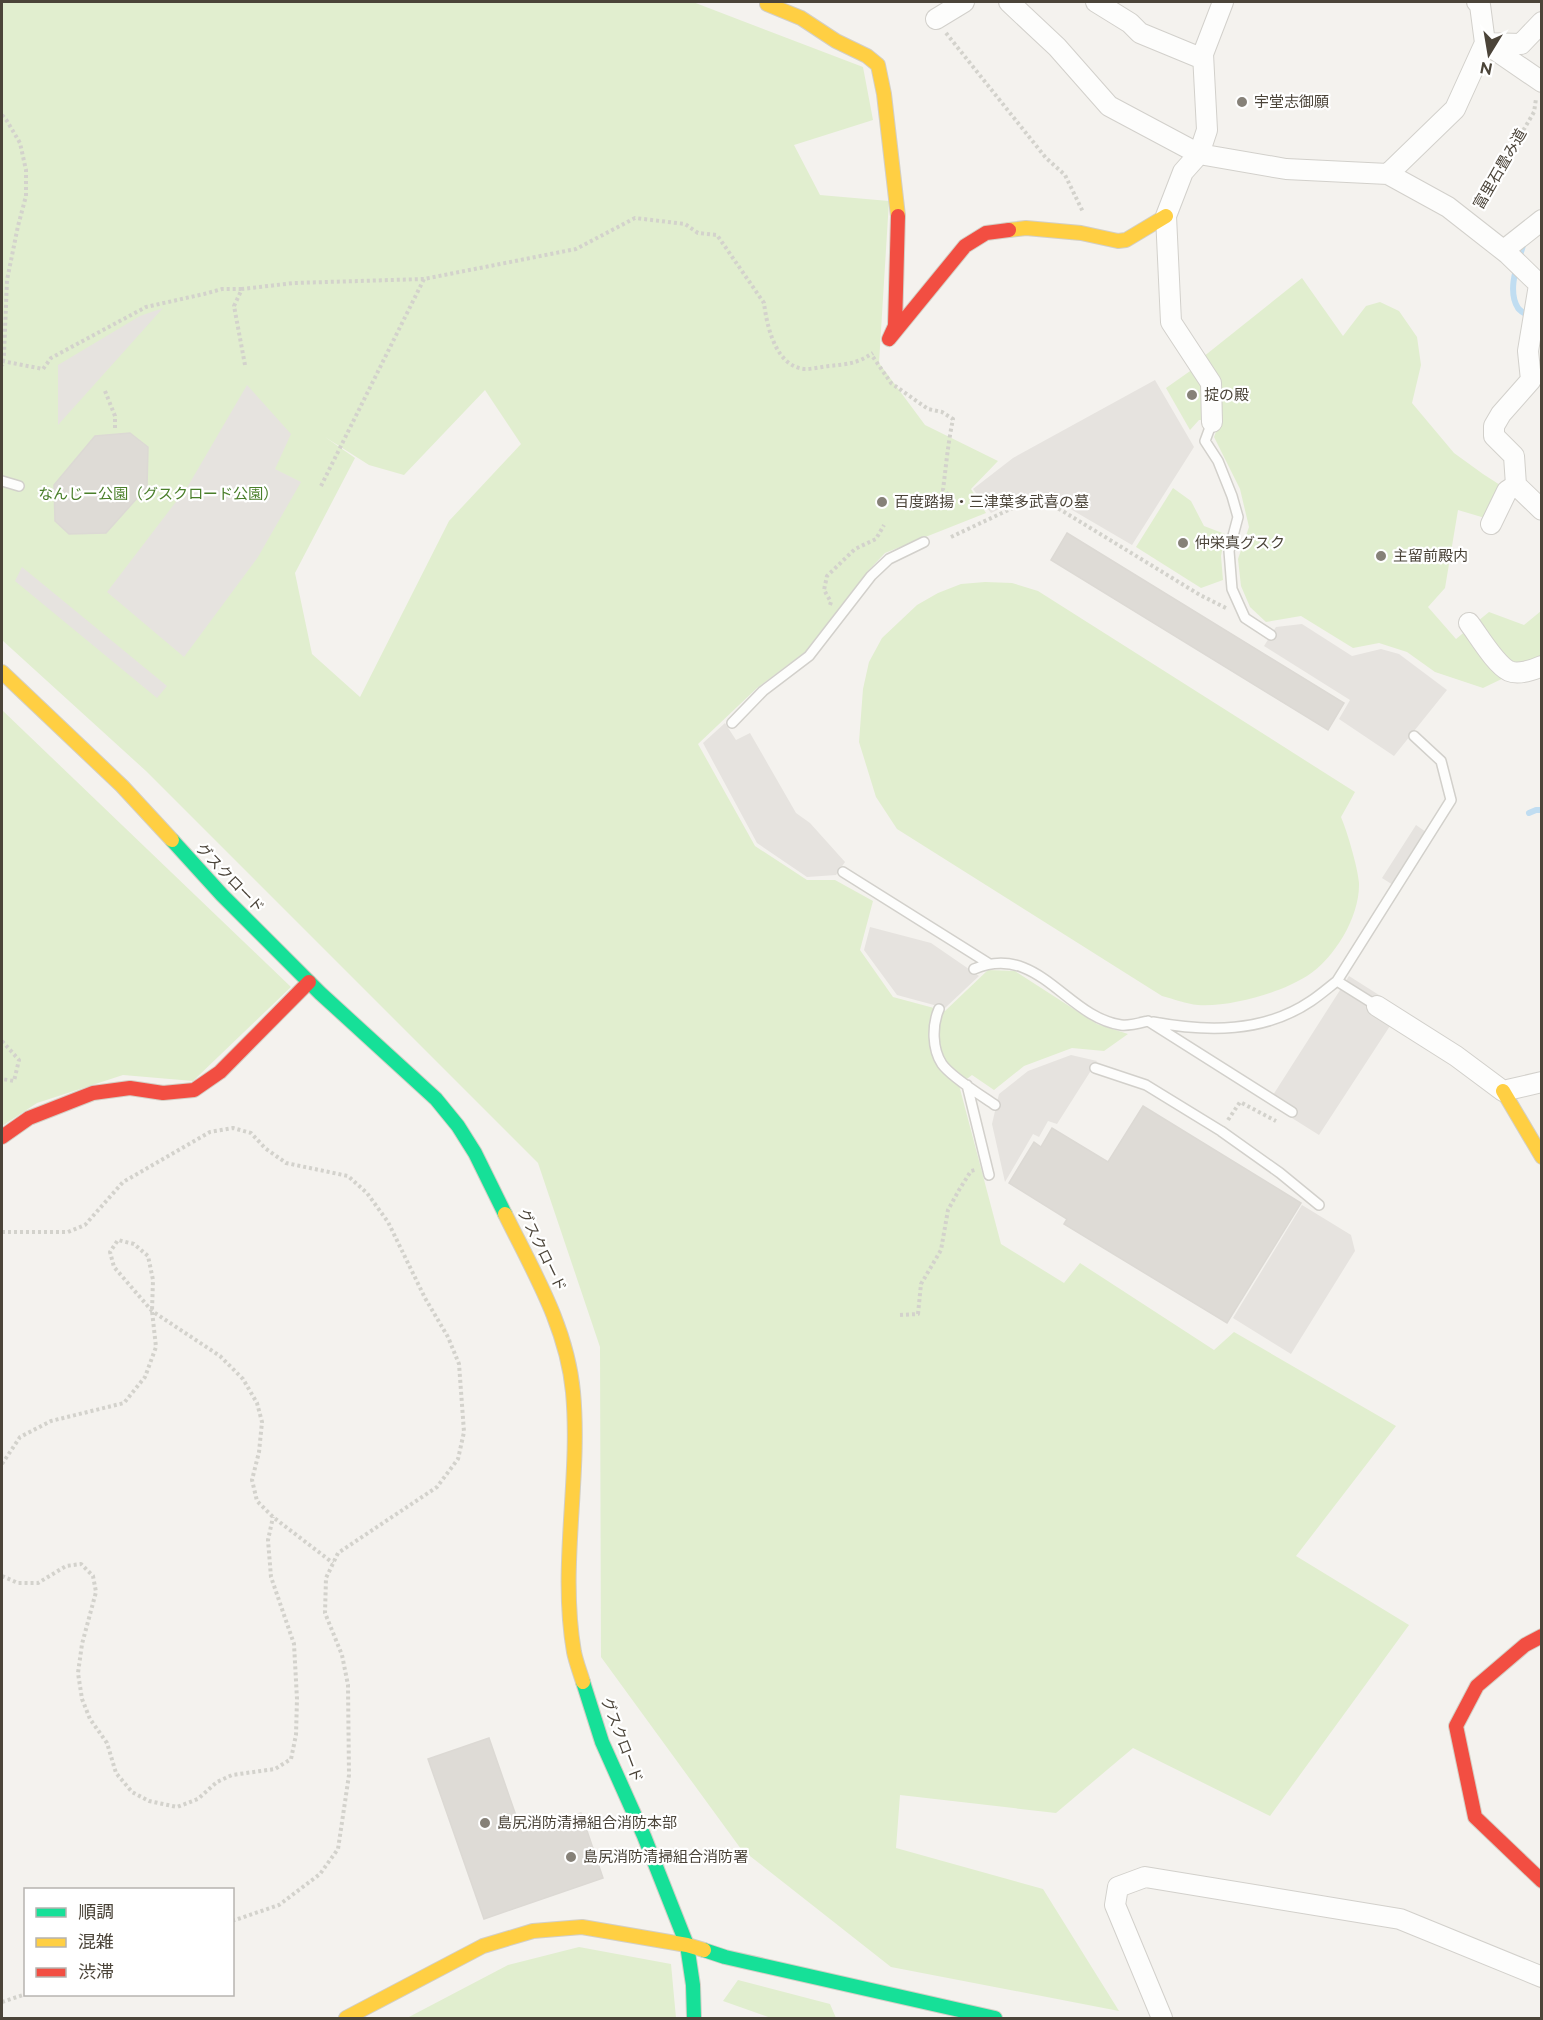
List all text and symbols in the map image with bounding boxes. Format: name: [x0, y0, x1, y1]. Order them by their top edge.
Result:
north arrow: [1459, 24, 1519, 84]
text: N: [1478, 58, 1494, 79]
place label: 宇堂志御願: [1254, 93, 1329, 111]
marker: 宇堂志御願: [1235, 95, 1249, 109]
street label: 富里石畳み道: [1470, 126, 1530, 212]
place label: 掟の殿: [1204, 386, 1249, 404]
marker: 掟の殿: [1185, 388, 1199, 402]
park label: なんじー公園（グスクロード公園）: [38, 485, 278, 503]
place label: 百度踏揚・三津葉多武喜の墓: [894, 493, 1089, 511]
marker: 百度踏揚・三津葉多武喜の墓: [875, 495, 889, 509]
place label: 仲栄真グスク: [1195, 534, 1285, 552]
marker: 仲栄真グスク: [1176, 536, 1190, 550]
place label: 主留前殿内: [1393, 547, 1468, 565]
marker: 主留前殿内: [1374, 549, 1388, 563]
street label: グスクロード: [192, 839, 268, 917]
street label: グスクロード: [514, 1206, 570, 1294]
street label: グスクロード: [597, 1695, 647, 1785]
place label: 島尻消防清掃組合消防本部: [497, 1814, 677, 1832]
marker: 島尻消防清掃組合消防本部: [478, 1816, 492, 1830]
place label: 島尻消防清掃組合消防署: [583, 1848, 748, 1866]
marker: 島尻消防清掃組合消防署: [564, 1850, 578, 1864]
legend: [24, 1888, 234, 1996]
text: 順調: [78, 1901, 114, 1922]
text: 混雑: [78, 1931, 114, 1952]
text: 渋滞: [78, 1961, 114, 1982]

